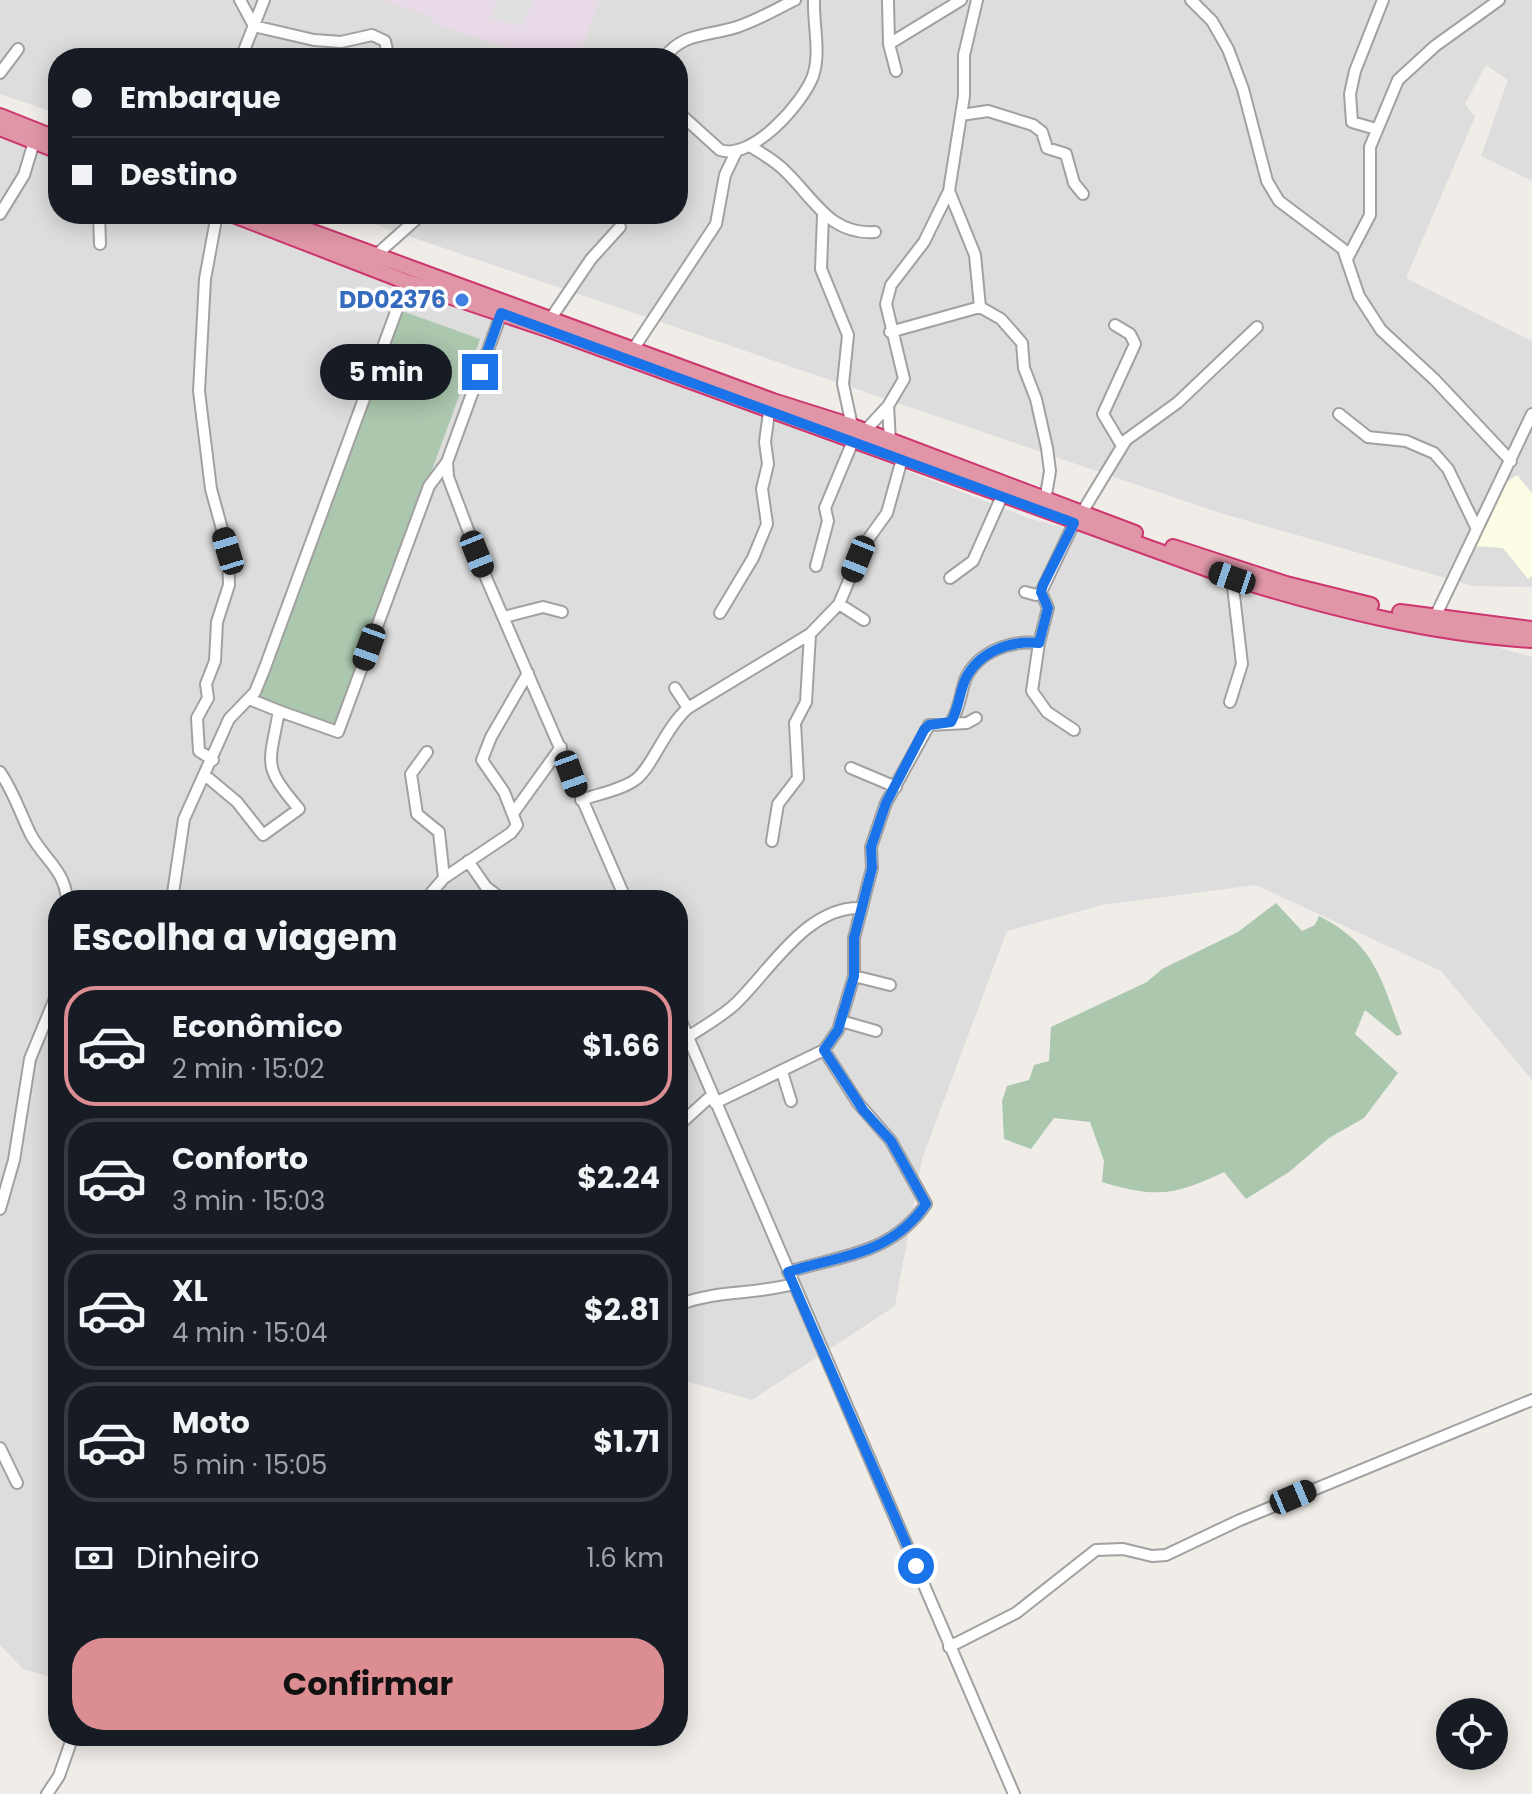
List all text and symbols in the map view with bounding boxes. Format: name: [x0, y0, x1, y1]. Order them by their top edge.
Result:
text: Embarque: [120, 76, 281, 119]
text: Destino: [120, 153, 237, 196]
place label: DD02376: [339, 283, 446, 316]
marker: DD02376: [453, 291, 471, 309]
callout: 5 min: [320, 344, 452, 400]
text: 5 min: [348, 354, 424, 390]
route end: [462, 354, 498, 390]
car: [210, 525, 246, 577]
car: [457, 527, 497, 581]
car: [838, 532, 878, 586]
car: [1205, 559, 1259, 597]
car: [350, 620, 388, 674]
car: [552, 747, 590, 801]
text: Escolha a viagem: [72, 912, 398, 963]
text: Econômico: [172, 1005, 343, 1048]
icon: car: [76, 1010, 148, 1082]
text: $1.66: [582, 1024, 660, 1067]
text: 2 min · 15:02: [172, 1051, 325, 1087]
text: Conforto: [172, 1137, 308, 1180]
icon: car: [76, 1142, 148, 1214]
text: $2.24: [577, 1156, 660, 1199]
text: 3 min · 15:03: [172, 1183, 325, 1219]
text: XL: [172, 1269, 208, 1312]
icon: car: [76, 1274, 148, 1346]
text: $2.81: [584, 1288, 660, 1331]
text: 4 min · 15:04: [172, 1315, 327, 1351]
text: Moto: [172, 1401, 250, 1444]
icon: car: [76, 1406, 148, 1478]
text: $1.71: [593, 1420, 660, 1463]
text: 5 min · 15:05: [172, 1447, 327, 1483]
car: [1266, 1477, 1320, 1517]
icon: cash: [72, 1536, 116, 1580]
text: Dinheiro: [136, 1536, 259, 1579]
text: 1.6 km: [587, 1540, 664, 1576]
route start: [898, 1548, 934, 1584]
button: Confirmar: [72, 1638, 664, 1730]
map controls: [1436, 1698, 1508, 1770]
button: locate: [1436, 1698, 1508, 1770]

